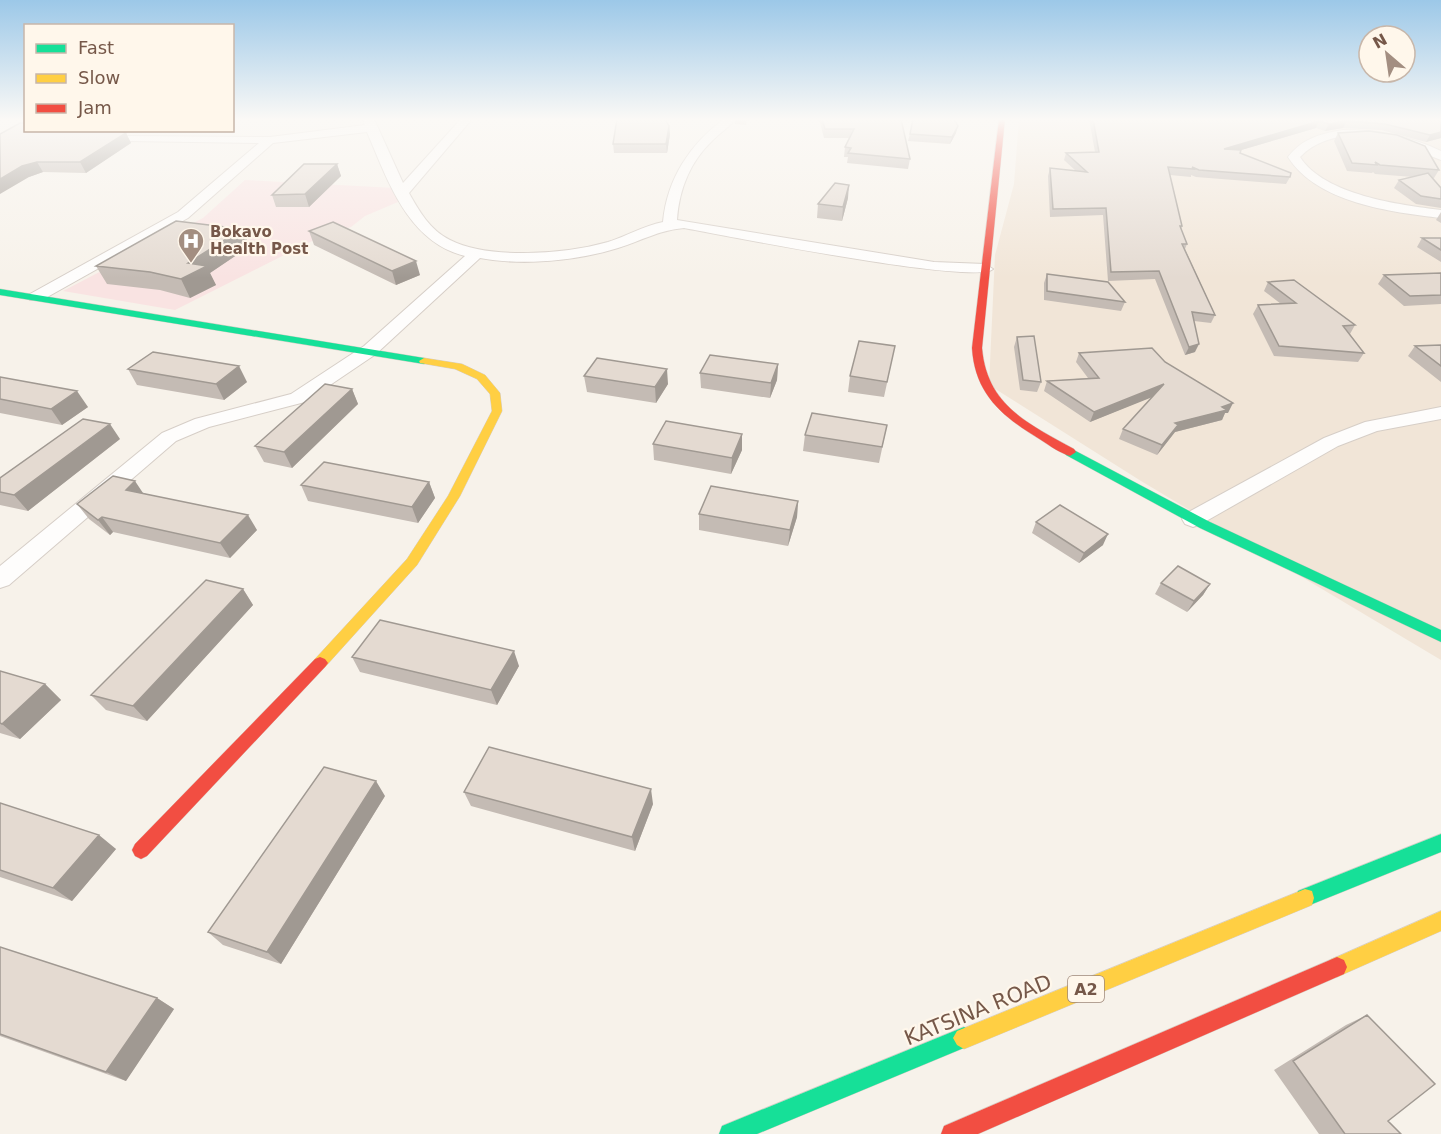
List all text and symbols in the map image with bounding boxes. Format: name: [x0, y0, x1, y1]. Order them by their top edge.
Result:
legend: [24, 24, 234, 132]
north arrow: [1357, 24, 1417, 84]
text: N: [1370, 30, 1390, 53]
text: Fast: [78, 37, 114, 58]
text: Slow: [78, 67, 120, 88]
text: Jam: [77, 97, 112, 118]
place label: Bokavo Health Post: [210, 223, 308, 258]
hospital icon: Bokavo Health Post: [176, 226, 206, 264]
street label: KATSINA ROAD: [901, 970, 1055, 1050]
road number: A2: [1068, 976, 1104, 1002]

